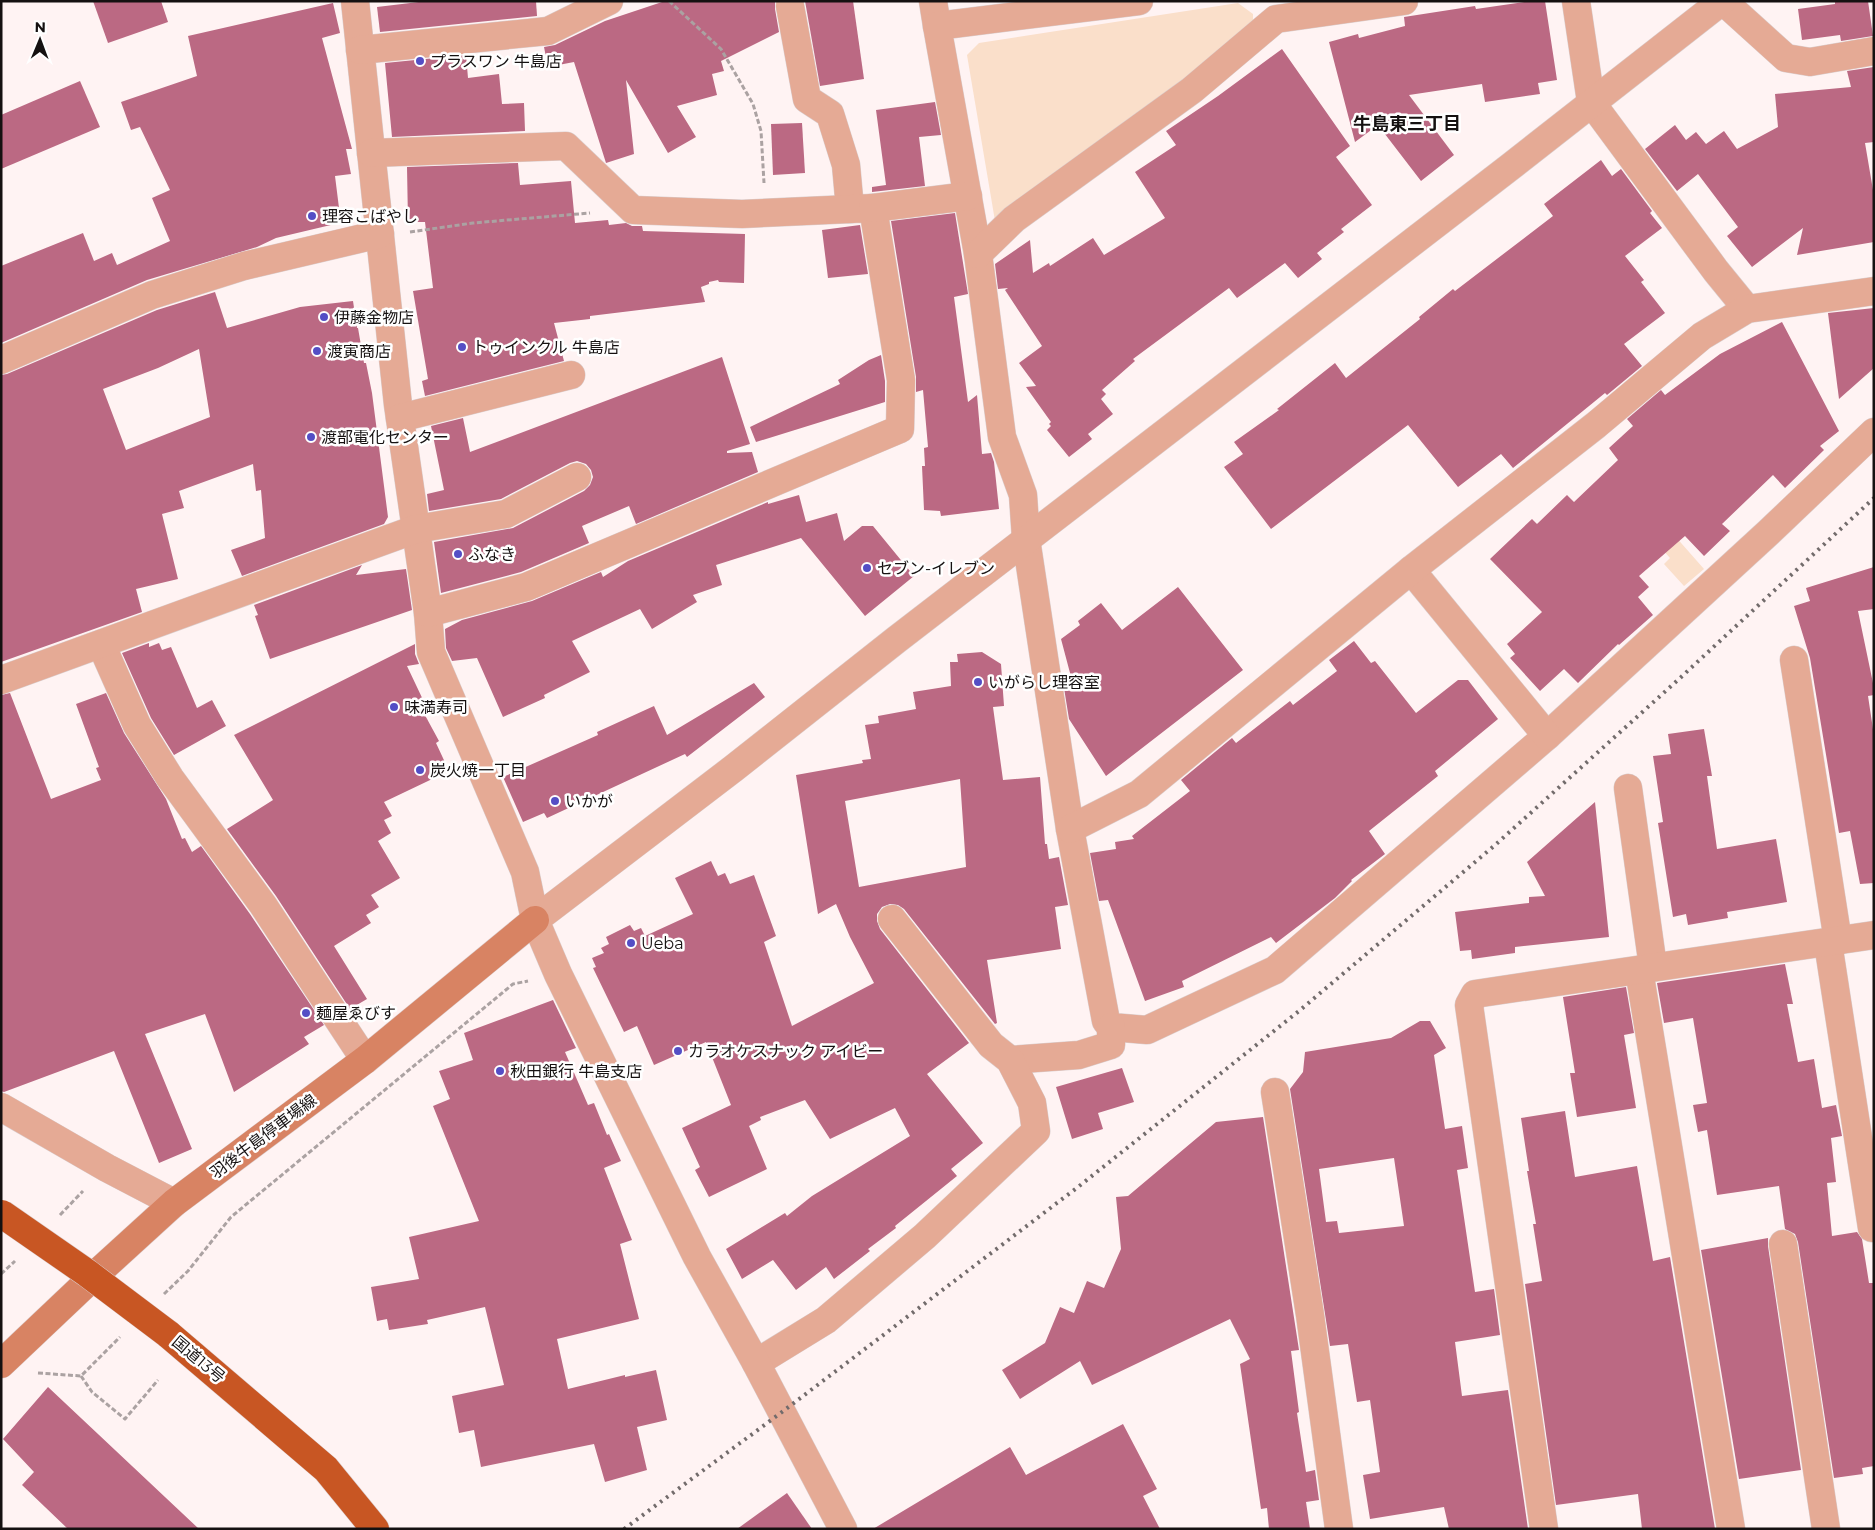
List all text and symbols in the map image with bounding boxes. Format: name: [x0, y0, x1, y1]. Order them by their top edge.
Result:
north arrow: [15, 15, 65, 65]
text: N: [34, 18, 46, 36]
place label: プラスワン 牛島店: [430, 52, 562, 71]
marker: プラスワン 牛島店: [414, 55, 426, 67]
district label: 牛島東三丁目: [1353, 113, 1461, 135]
place label: 理容こばやし: [322, 207, 418, 226]
marker: 理容こばやし: [306, 210, 318, 222]
place label: 伊藤金物店: [334, 308, 414, 327]
marker: 伊藤金物店: [318, 311, 330, 323]
place label: トゥインクル 牛島店: [472, 338, 620, 357]
marker: トゥインクル 牛島店: [456, 341, 468, 353]
place label: 渡寅商店: [327, 342, 391, 361]
marker: 渡寅商店: [311, 345, 323, 357]
place label: 渡部電化センター: [321, 428, 449, 447]
marker: 渡部電化センター: [305, 431, 317, 443]
place label: ふなき: [468, 545, 516, 564]
marker: ふなき: [452, 548, 464, 560]
place label: セブン-イレブン: [877, 559, 995, 578]
marker: セブン-イレブン: [861, 562, 873, 574]
place label: いがらし理容室: [988, 673, 1100, 692]
marker: いがらし理容室: [972, 676, 984, 688]
place label: 味満寿司: [404, 698, 468, 717]
marker: 味満寿司: [388, 701, 400, 713]
place label: 炭火焼一丁目: [430, 761, 526, 780]
marker: 炭火焼一丁目: [414, 764, 426, 776]
place label: いかが: [565, 792, 613, 811]
marker: いかが: [549, 795, 561, 807]
place label: Ueba: [641, 934, 684, 953]
marker: Ueba: [625, 937, 637, 949]
place label: 麺屋ゑびす: [316, 1004, 396, 1023]
marker: 麺屋ゑびす: [300, 1007, 312, 1019]
place label: カラオケスナック アイビー: [688, 1042, 883, 1061]
marker: カラオケスナック アイビー: [672, 1045, 684, 1057]
place label: 秋田銀行 牛島支店: [510, 1062, 642, 1081]
marker: 秋田銀行 牛島支店: [494, 1065, 506, 1077]
street label: 羽後牛島停車場線: [206, 1090, 320, 1183]
street label: 国道13号: [169, 1332, 229, 1387]

